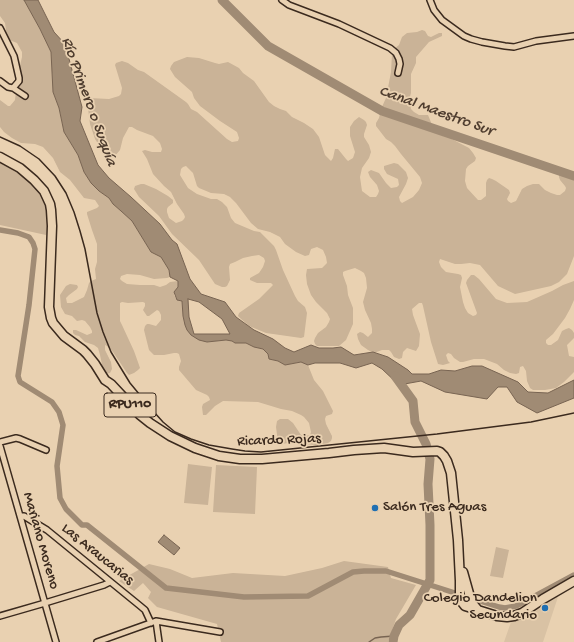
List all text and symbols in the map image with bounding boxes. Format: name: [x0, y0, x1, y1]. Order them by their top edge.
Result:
water label: Río Primero o Suquía: [56, 35, 120, 169]
water label: Canal Maestro Sur: [376, 82, 496, 142]
road number: RPU110: [104, 393, 156, 417]
street label: Ricardo Rojas: [237, 431, 321, 451]
street label: Mariano Moreno: [18, 490, 62, 592]
place label: Salón Tres Aguas: [383, 499, 486, 517]
marker: Salón Tres Aguas: [370, 503, 380, 513]
street label: Las Araucarias: [57, 520, 137, 590]
place label: Colegio Dandelion Secundario: [424, 590, 537, 625]
marker: Colegio Dandelion Secundario: [540, 603, 550, 613]

